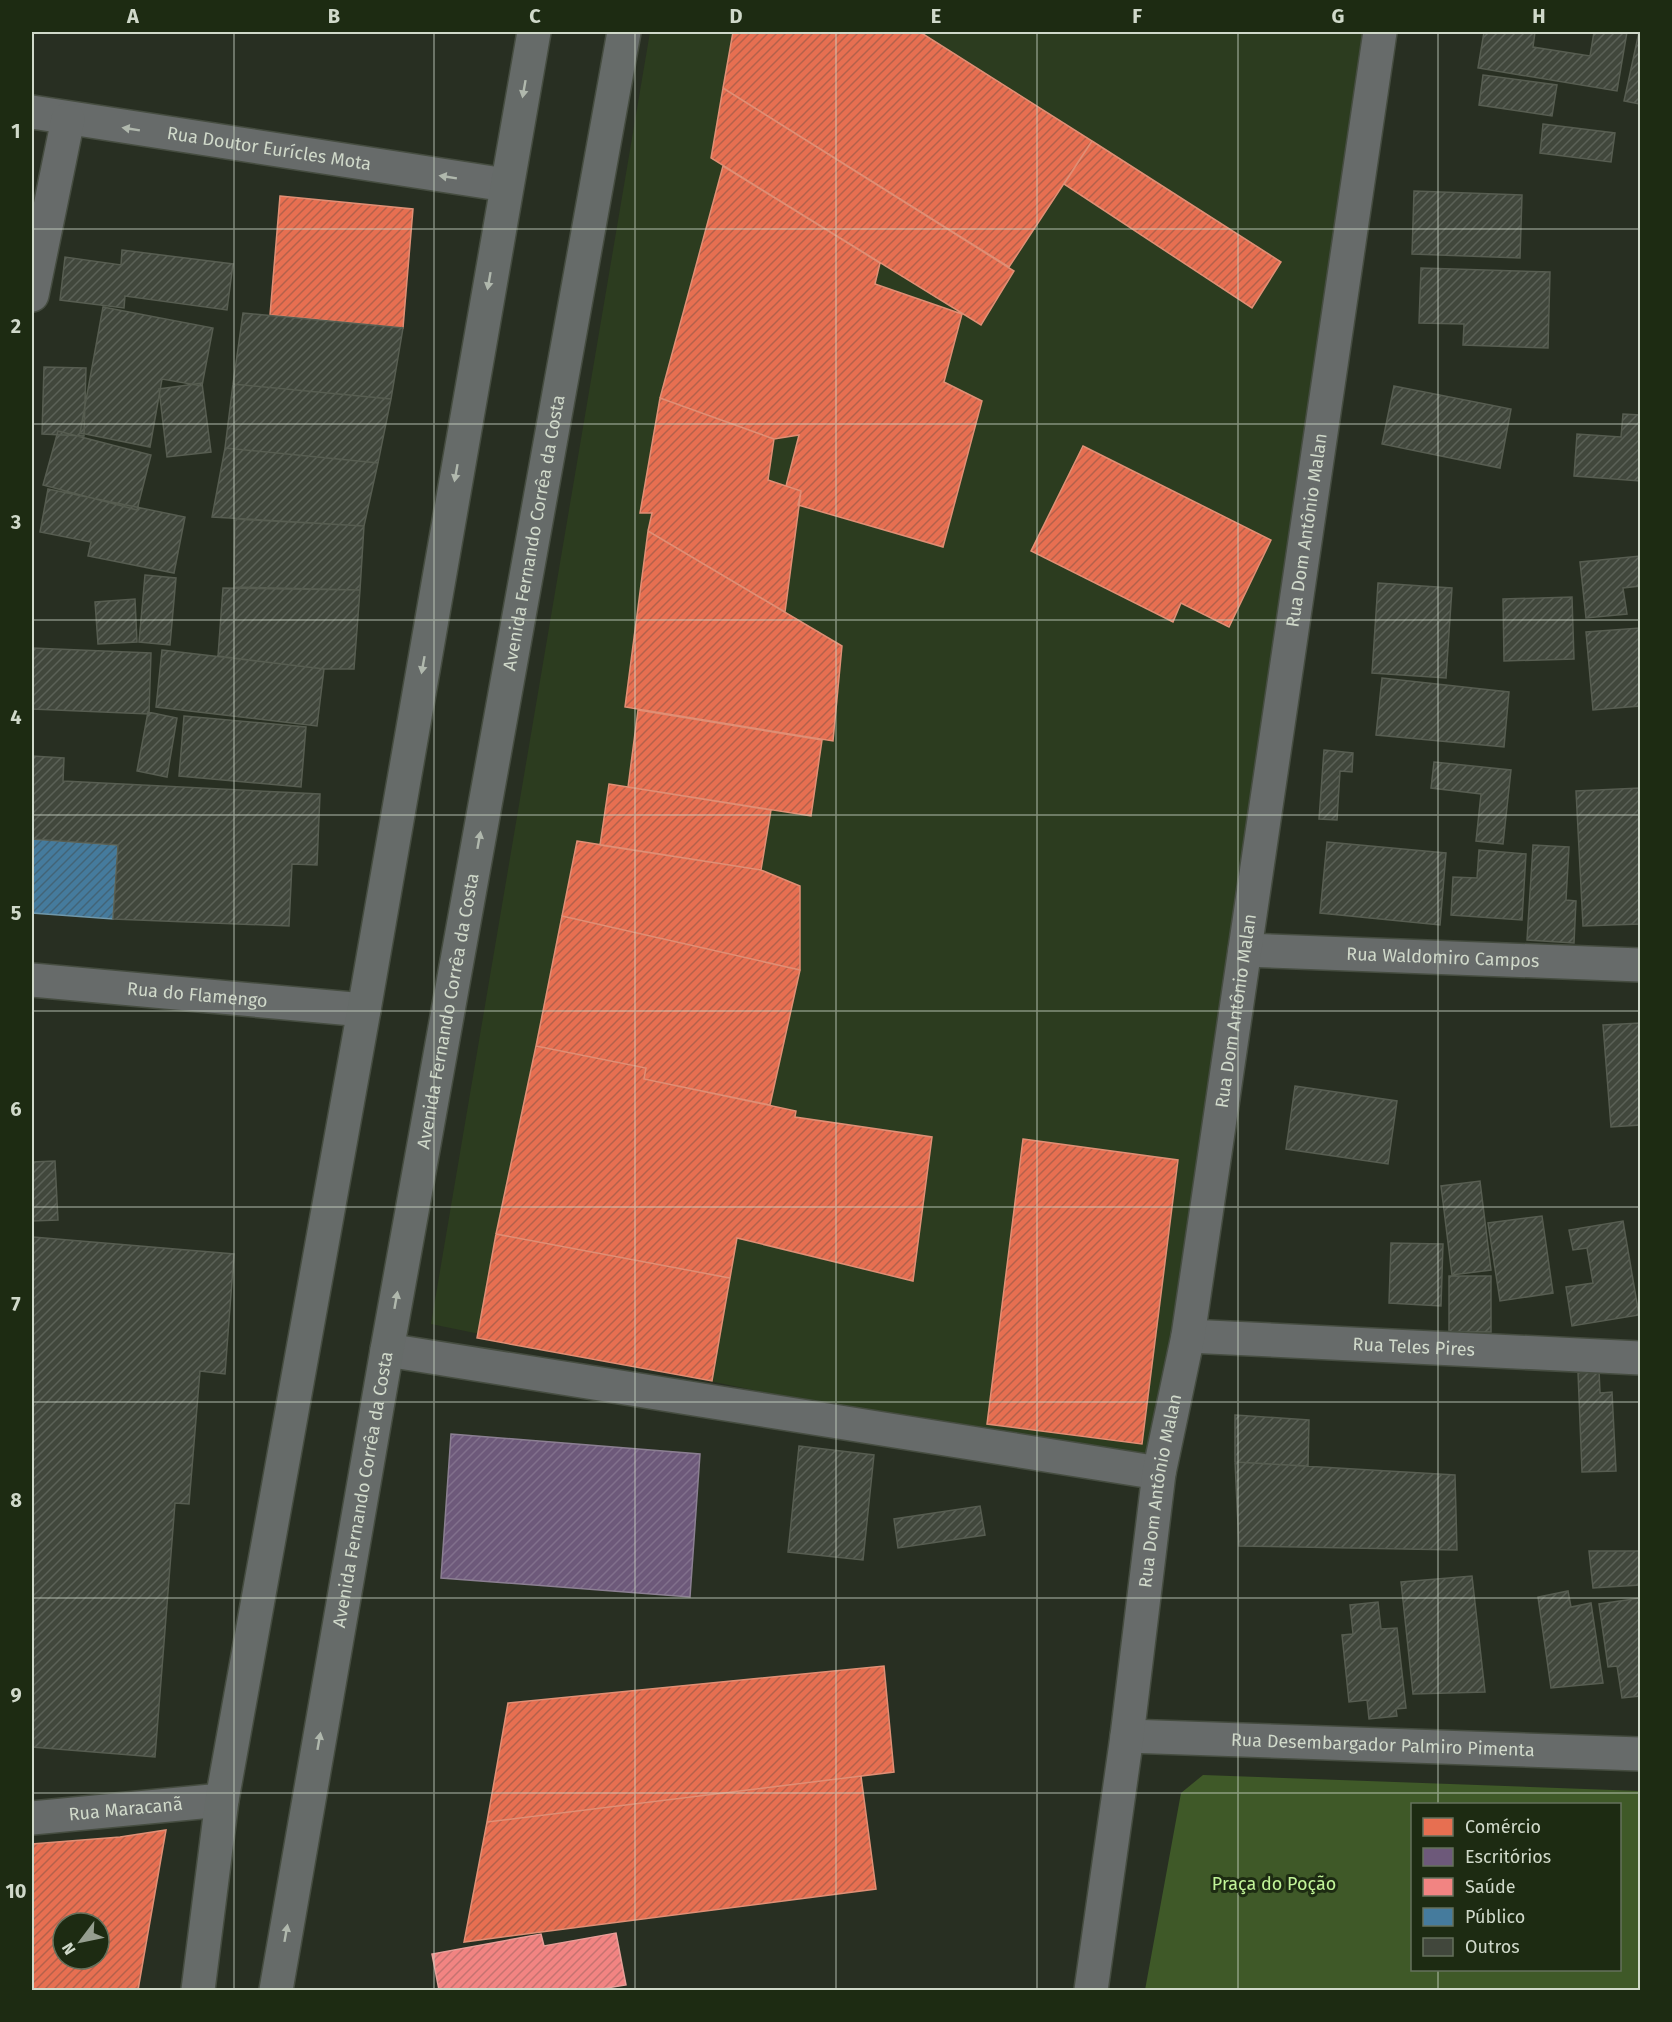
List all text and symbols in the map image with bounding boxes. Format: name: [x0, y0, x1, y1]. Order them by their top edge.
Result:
text: A: [126, 4, 140, 28]
text: B: [328, 4, 340, 28]
text: C: [529, 4, 541, 28]
text: D: [729, 4, 743, 28]
text: E: [931, 4, 941, 28]
text: F: [1132, 4, 1142, 28]
text: G: [1332, 4, 1344, 28]
text: H: [1532, 4, 1546, 28]
one-way arrow: [519, 80, 528, 99]
text: 1: [11, 119, 21, 143]
street label: Rua Doutor Eurícles Mota: [166, 122, 373, 175]
one-way arrow: [121, 124, 140, 133]
one-way arrow: [438, 172, 457, 181]
one-way arrow: [485, 272, 494, 291]
text: 2: [11, 314, 21, 338]
street label: Avenida Fernando Corrêa da Costa: [498, 393, 570, 672]
street label: Rua Dom Antônio Malan: [1281, 432, 1332, 629]
one-way arrow: [451, 464, 460, 483]
text: 3: [10, 510, 21, 534]
one-way arrow: [418, 656, 427, 675]
text: 4: [10, 705, 22, 729]
one-way arrow: [474, 830, 483, 849]
street label: Avenida Fernando Corrêa da Costa: [412, 871, 484, 1151]
text: 5: [11, 901, 22, 925]
street label: Rua Dom Antônio Malan: [1211, 912, 1261, 1110]
street label: Rua Waldomiro Campos: [1346, 943, 1540, 972]
street label: Rua do Flamengo: [126, 978, 269, 1012]
text: 6: [10, 1097, 22, 1121]
one-way arrow: [391, 1291, 400, 1310]
text: 7: [11, 1292, 21, 1316]
street label: Rua Teles Pires: [1352, 1333, 1475, 1361]
street label: Avenida Fernando Corrêa da Costa: [328, 1350, 398, 1629]
street label: Rua Dom Antônio Malan: [1134, 1392, 1186, 1589]
text: 8: [10, 1488, 22, 1512]
text: 9: [10, 1683, 22, 1707]
street label: Rua Desembargador Palmiro Pimenta: [1231, 1729, 1535, 1761]
one-way arrow: [315, 1731, 324, 1750]
street label: Rua Maracanã: [68, 1793, 184, 1825]
legend: [1411, 1803, 1621, 1971]
text: Comércio: [1465, 1816, 1541, 1838]
text: Escritórios: [1465, 1846, 1551, 1868]
park label: Praça do Poção: [1212, 1873, 1336, 1895]
text: Saúde: [1465, 1876, 1516, 1898]
text: 10: [6, 1879, 26, 1903]
text: Público: [1465, 1906, 1525, 1928]
north arrow: [51, 1911, 111, 1971]
one-way arrow: [281, 1923, 290, 1942]
text: Outros: [1465, 1936, 1520, 1958]
text: N: [58, 1939, 80, 1958]

